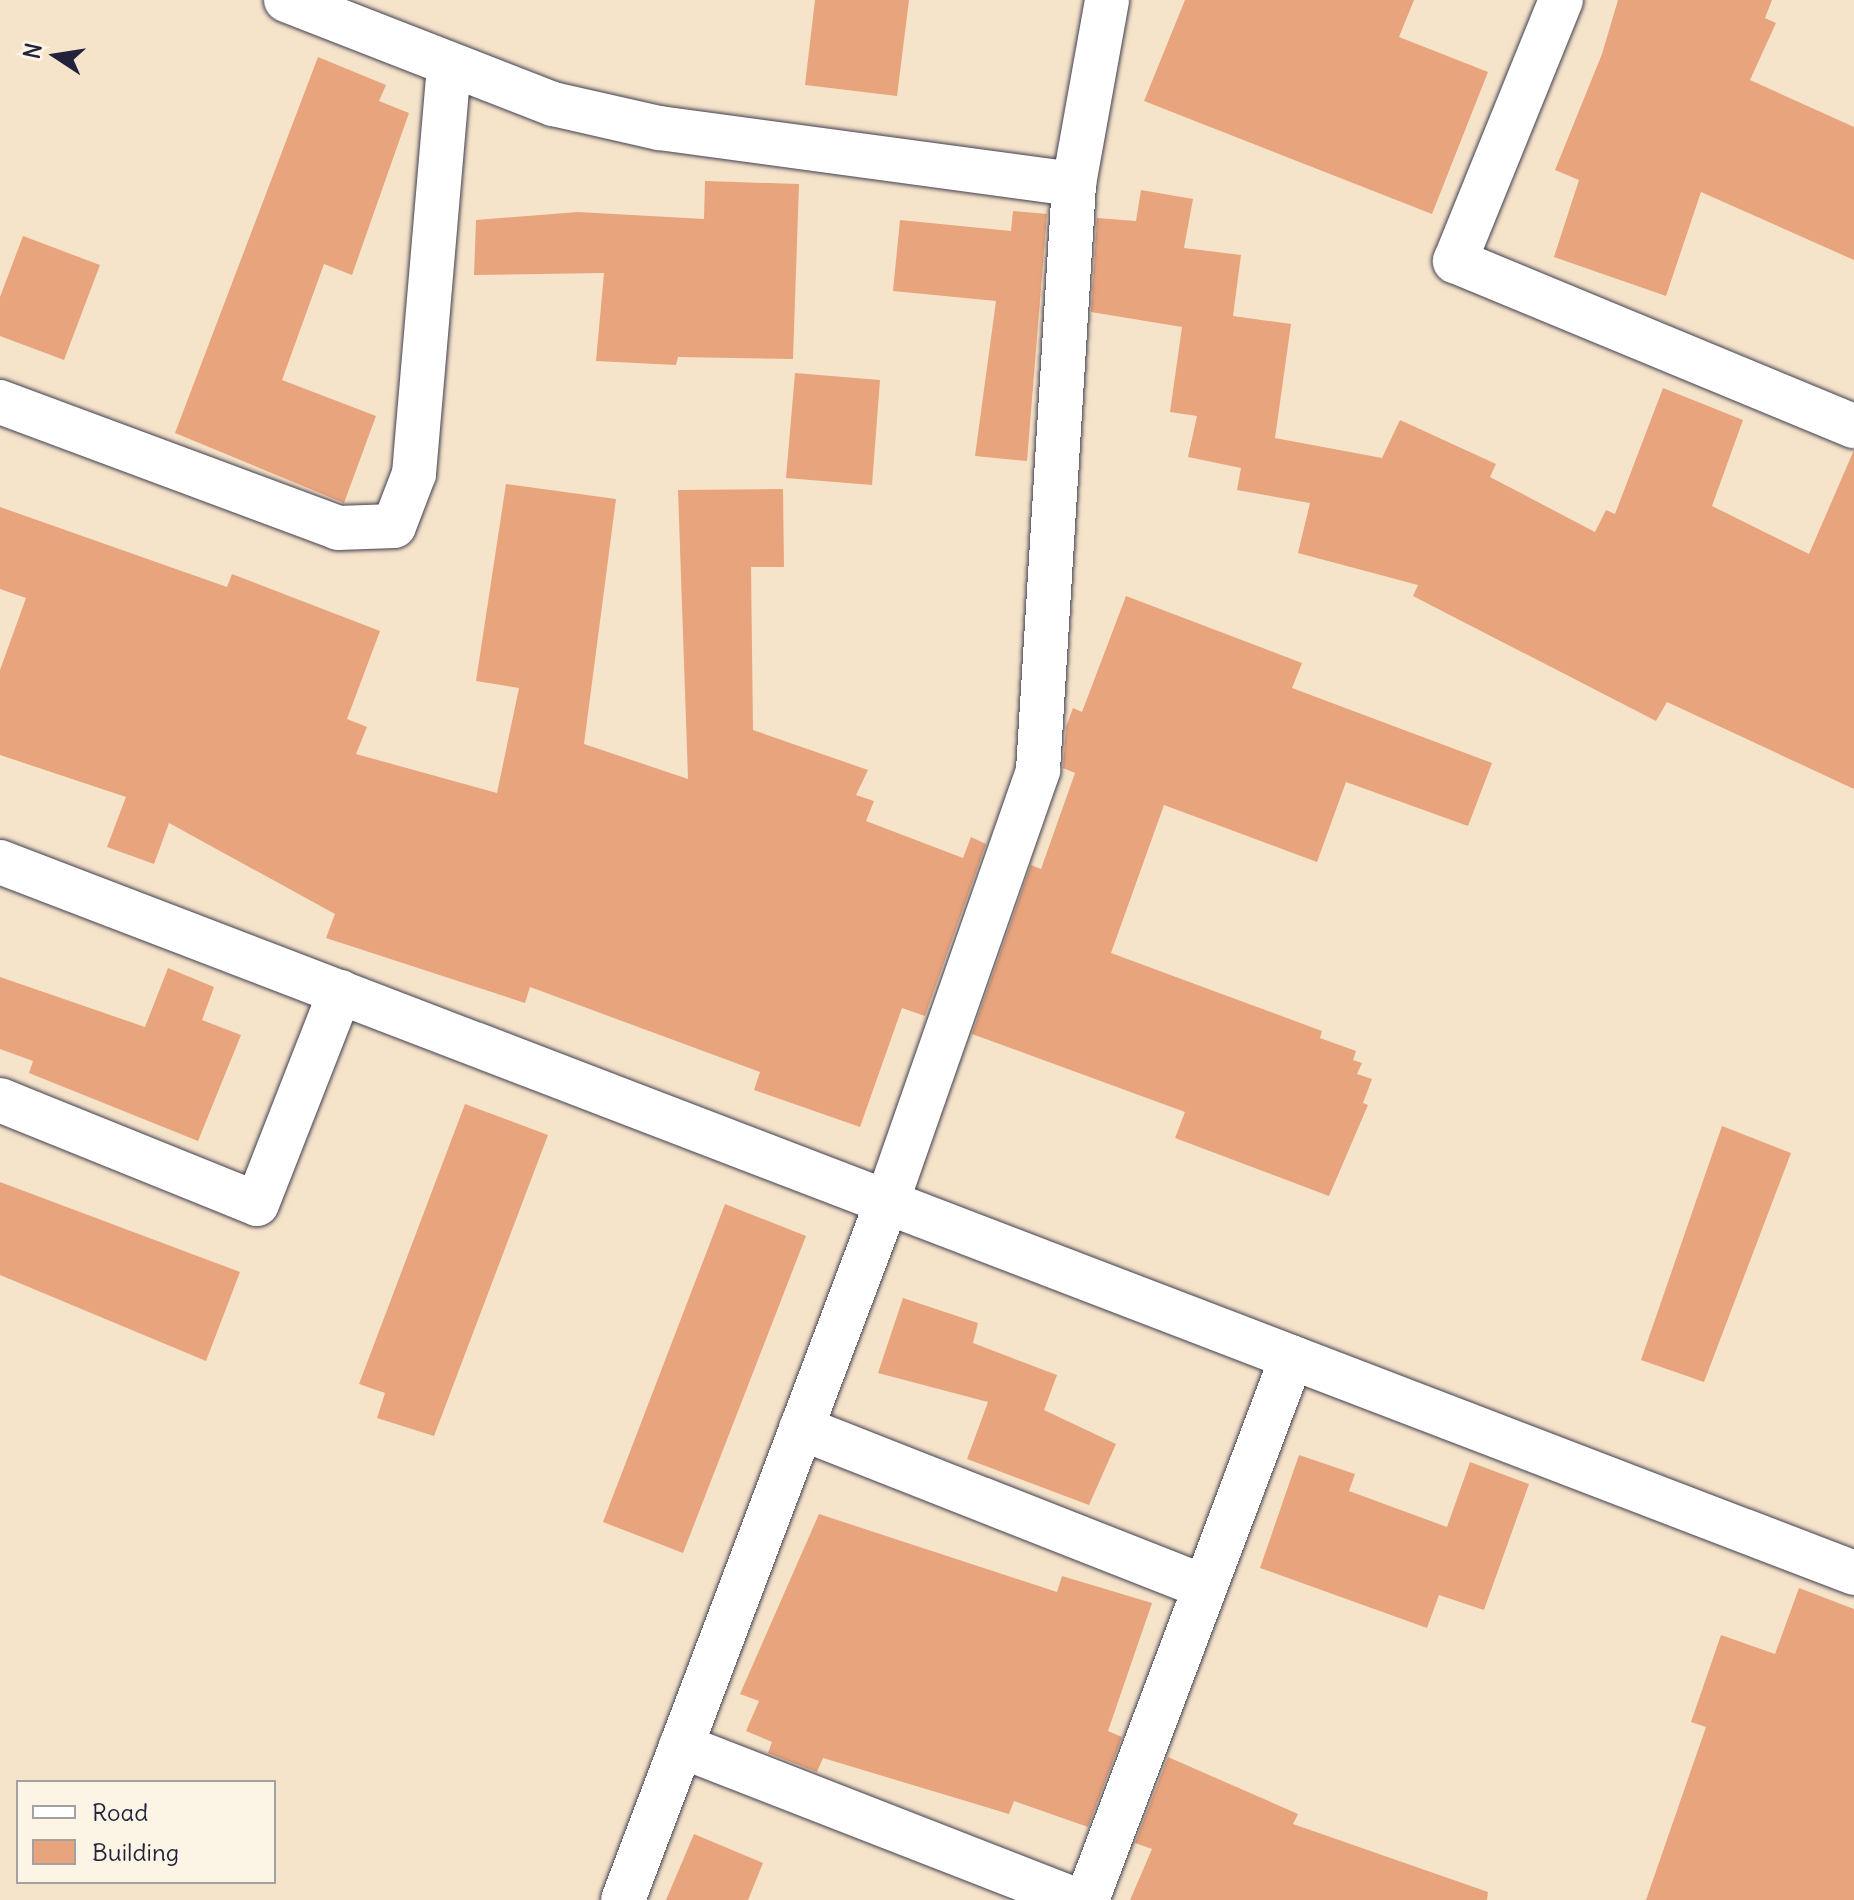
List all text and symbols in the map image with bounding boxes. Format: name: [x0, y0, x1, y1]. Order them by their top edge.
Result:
north arrow: [16, 16, 96, 96]
text: N: [17, 41, 48, 61]
legend: [16, 1780, 276, 1884]
text: Road: [92, 1797, 148, 1827]
text: Building: [92, 1837, 179, 1867]

